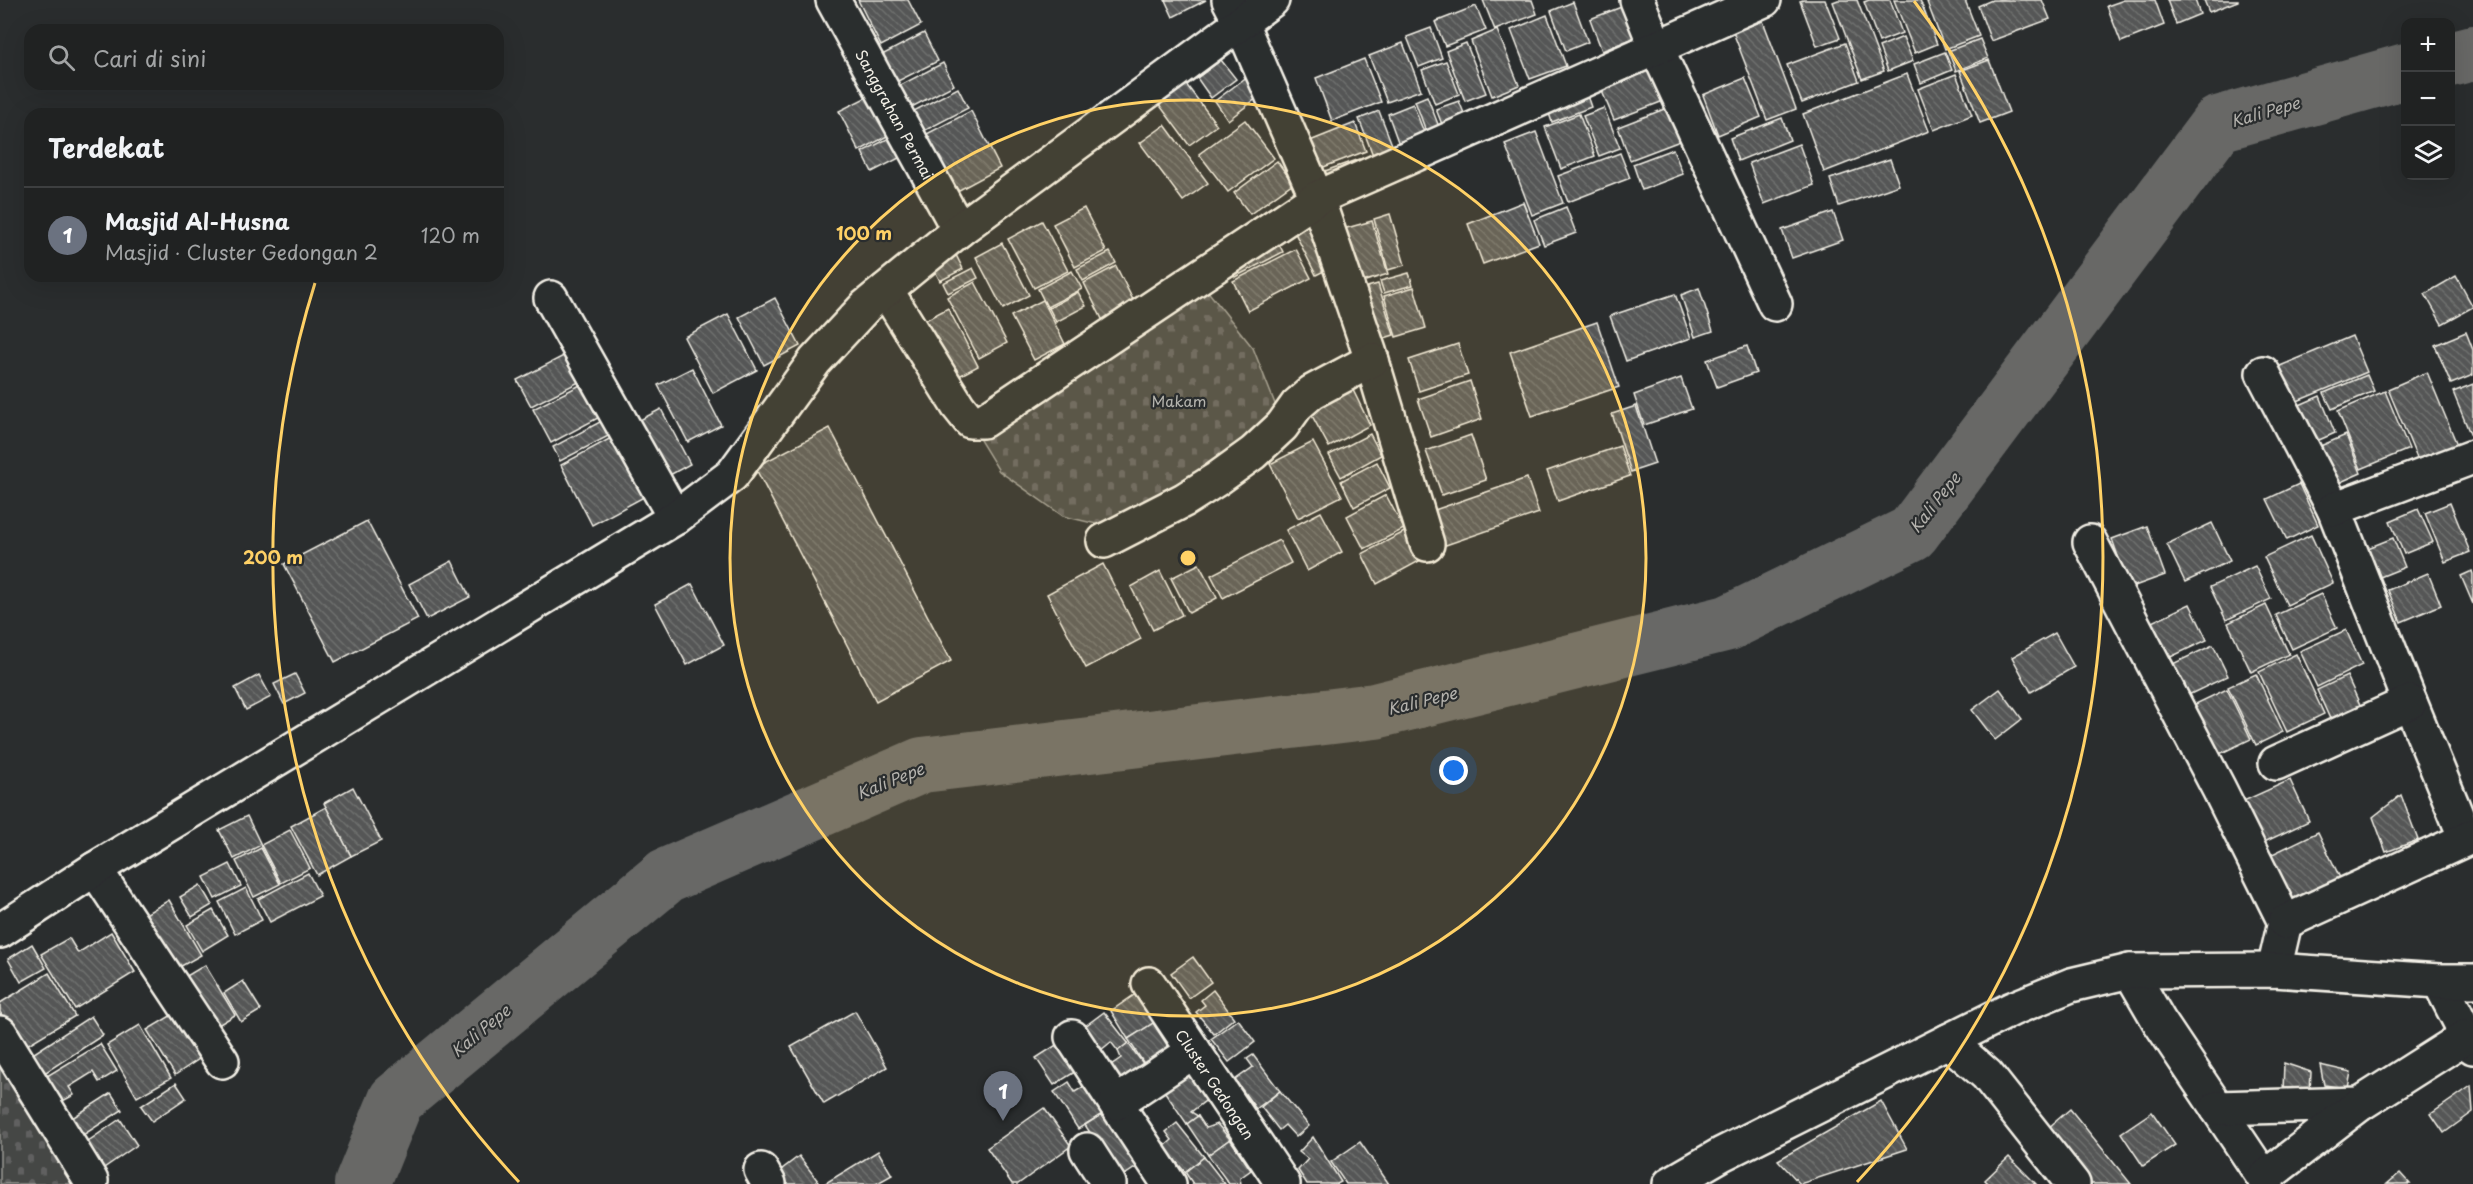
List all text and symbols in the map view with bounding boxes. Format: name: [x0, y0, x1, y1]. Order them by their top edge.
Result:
map controls: [2401, 18, 2455, 180]
button: +: [2401, 18, 2455, 72]
search box: [24, 24, 504, 90]
icon: search: [45, 41, 78, 74]
text: Cari di sini: [93, 41, 206, 74]
street label: Sanggrahan Permai: [850, 45, 940, 183]
button: −: [2401, 72, 2455, 126]
water label: Kali Pepe: [2228, 89, 2304, 132]
button: layers: [2401, 126, 2455, 180]
text: Terdekat: [48, 128, 165, 167]
text: Masjid Al-Husna: [105, 204, 290, 237]
text: 100 m: [836, 219, 892, 246]
text: 1: [63, 220, 72, 250]
text: 120 m: [421, 220, 480, 250]
text: Masjid · Cluster Gedongan 2: [105, 237, 378, 267]
park label: Makam: [1151, 389, 1207, 412]
water label: Kali Pepe: [1903, 466, 1966, 537]
text: 200 m: [243, 543, 303, 570]
centre of rings: [1178, 548, 1198, 568]
water label: Kali Pepe: [1385, 679, 1461, 720]
water label: Kali Pepe: [853, 755, 929, 804]
your location: [1439, 756, 1468, 785]
water label: Kali Pepe: [445, 997, 516, 1062]
street label: Cluster Gedongan: [1170, 1024, 1261, 1143]
pin: 1: [984, 1072, 1022, 1121]

